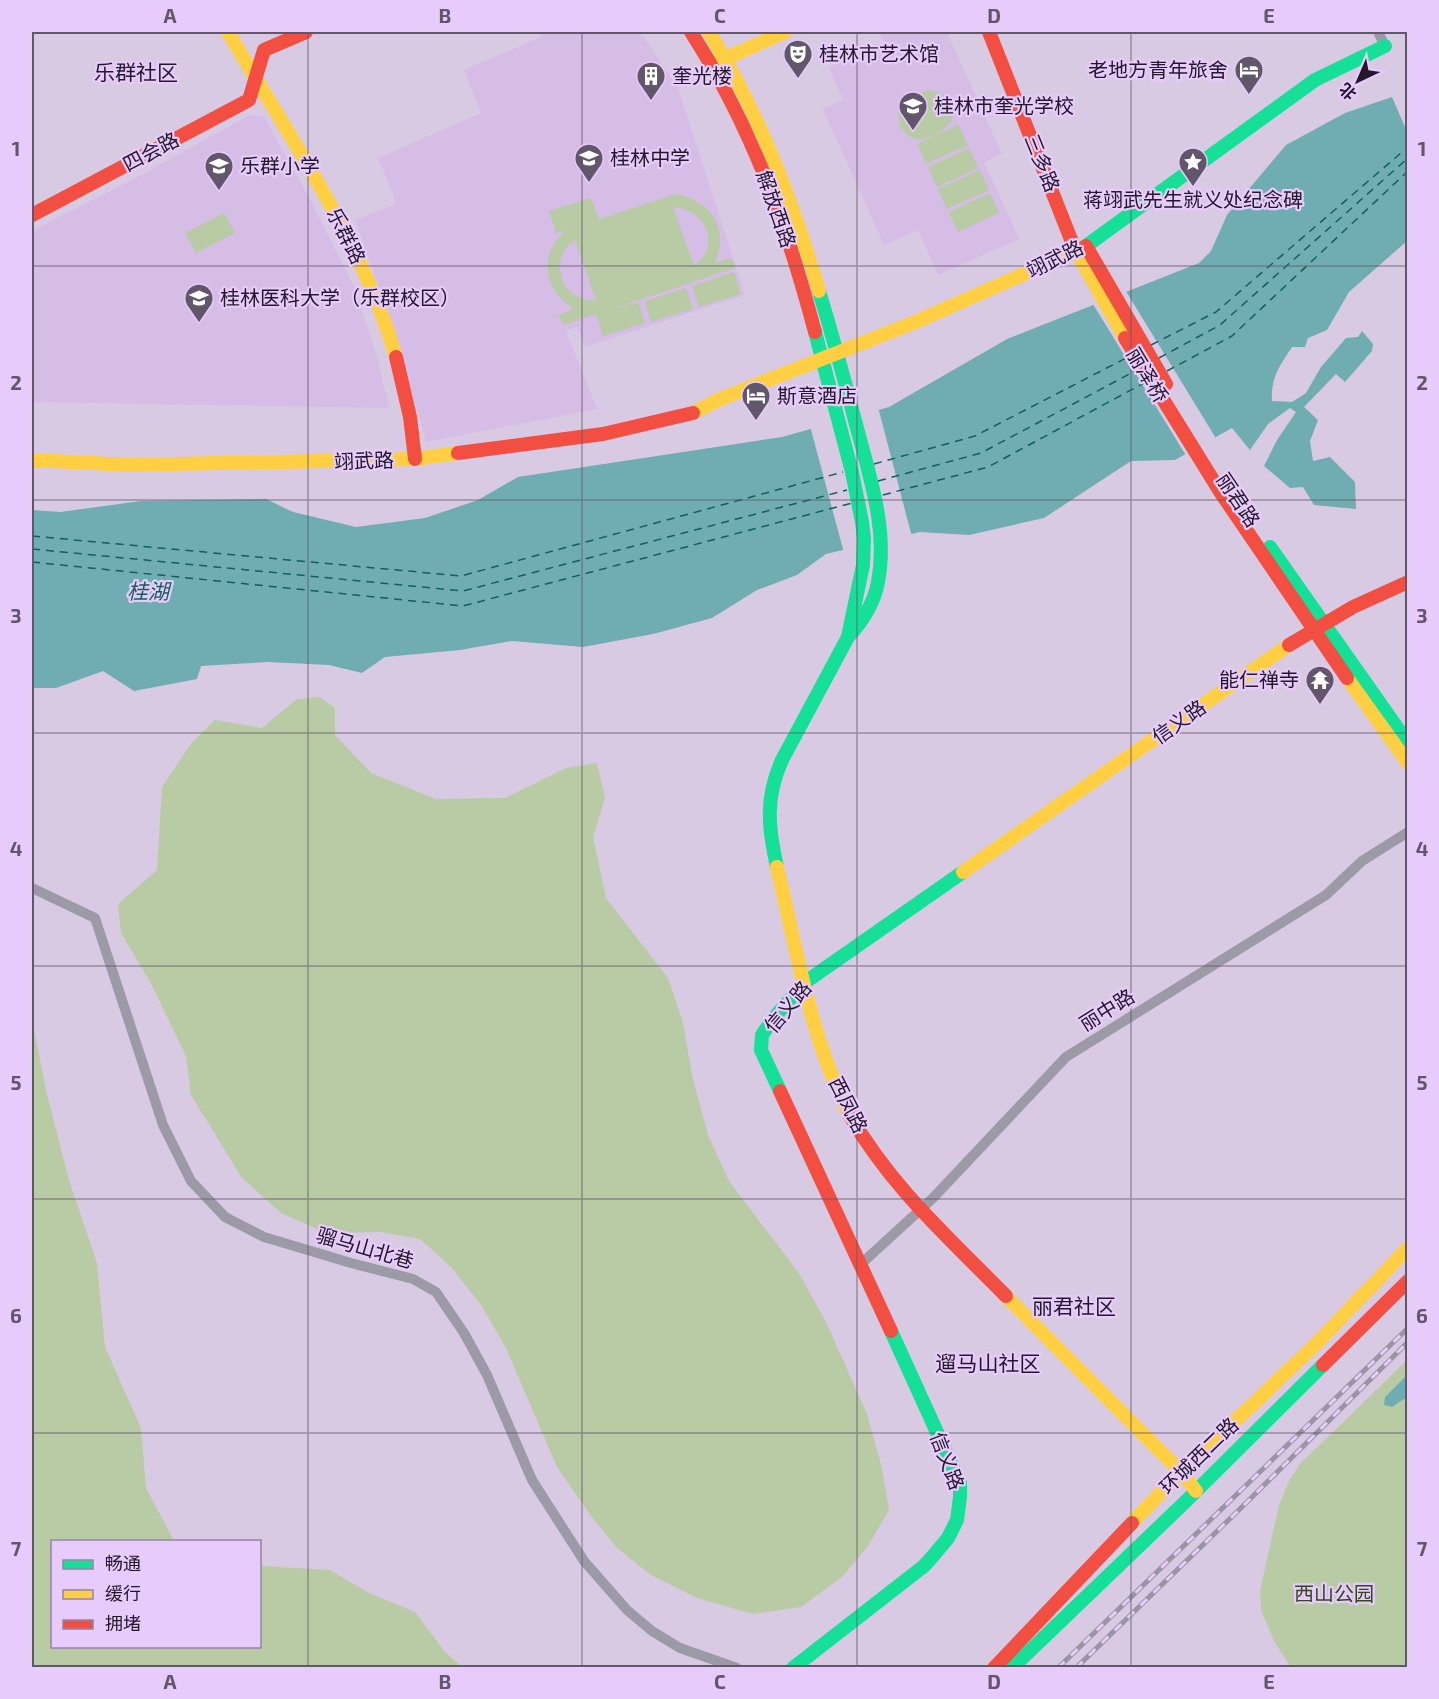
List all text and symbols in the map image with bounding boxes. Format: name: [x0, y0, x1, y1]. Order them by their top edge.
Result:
text: A: [163, 3, 177, 27]
text: B: [439, 3, 451, 27]
text: C: [714, 3, 726, 27]
text: D: [987, 3, 1001, 27]
text: E: [1263, 3, 1275, 27]
theatre icon: 桂林市艺术馆: [782, 38, 814, 80]
place label: 桂林市艺术馆: [819, 41, 939, 65]
north arrow: [1328, 51, 1388, 111]
hotel icon: 老地方青年旅舍: [1233, 54, 1265, 96]
place label: 老地方青年旅舍: [1088, 57, 1228, 81]
district label: 乐群社区: [94, 59, 178, 84]
building icon: 奎光楼: [635, 60, 667, 102]
place label: 奎光楼: [672, 63, 732, 87]
text: 北: [1335, 80, 1360, 105]
school or university icon: 桂林市奎光学校: [897, 90, 929, 132]
place label: 桂林市奎光学校: [934, 93, 1074, 117]
street label: 四会路: [118, 126, 183, 176]
street label: 三多路: [1021, 130, 1065, 195]
text: 1: [12, 136, 20, 160]
text: 1: [1418, 136, 1426, 160]
school or university icon: 桂林中学: [573, 142, 605, 184]
place label: 桂林中学: [610, 145, 690, 169]
place icon: 蒋翊武先生就义处纪念碑: [1177, 146, 1209, 188]
school or university icon: 乐群小学: [203, 150, 235, 192]
place label: 乐群小学: [240, 153, 320, 177]
street label: 解放西路: [753, 167, 801, 250]
place label: 蒋翊武先生就义处纪念碑: [1083, 187, 1303, 211]
street label: 乐群路: [323, 203, 371, 268]
street label: 翊武路: [1022, 234, 1087, 282]
school or university icon: 桂林医科大学（乐群校区）: [183, 282, 215, 324]
place label: 桂林医科大学（乐群校区）: [220, 285, 460, 309]
street label: 丽泽桥: [1122, 343, 1174, 406]
text: 2: [10, 370, 22, 394]
text: 2: [1416, 370, 1428, 394]
hotel icon: 斯意酒店: [740, 380, 772, 422]
place label: 斯意酒店: [777, 383, 857, 407]
street label: 翊武路: [334, 447, 394, 473]
street label: 丽君路: [1212, 468, 1266, 531]
water label: 桂湖: [127, 578, 172, 603]
text: 3: [10, 603, 22, 627]
text: 3: [1416, 603, 1428, 627]
temple icon: 能仁禅寺: [1304, 664, 1336, 706]
place label: 能仁禅寺: [1219, 667, 1299, 691]
street label: 信义路: [1147, 694, 1210, 748]
text: 4: [10, 836, 23, 860]
text: 4: [1416, 836, 1429, 860]
street label: 信义路: [759, 976, 816, 1037]
street label: 丽中路: [1075, 983, 1138, 1035]
text: 5: [10, 1070, 22, 1094]
text: 5: [1416, 1070, 1428, 1094]
street label: 西凤路: [825, 1072, 873, 1137]
street label: 骝马山北巷: [314, 1222, 417, 1272]
district label: 丽君社区: [1032, 1293, 1116, 1318]
text: 6: [10, 1303, 22, 1327]
text: 6: [1416, 1303, 1428, 1327]
district label: 遛马山社区: [936, 1350, 1041, 1375]
street label: 环城西二路: [1154, 1412, 1243, 1499]
street label: 信义路: [926, 1428, 970, 1493]
text: 7: [11, 1536, 22, 1560]
text: 7: [1417, 1536, 1428, 1560]
legend: [51, 1540, 261, 1648]
text: 畅通: [105, 1552, 141, 1574]
park label: 西山公园: [1294, 1581, 1374, 1605]
text: 缓行: [105, 1582, 141, 1604]
text: 拥堵: [105, 1612, 141, 1634]
text: A: [163, 1669, 177, 1693]
text: B: [439, 1669, 451, 1693]
text: C: [714, 1669, 726, 1693]
text: D: [987, 1669, 1001, 1693]
text: E: [1263, 1669, 1275, 1693]

